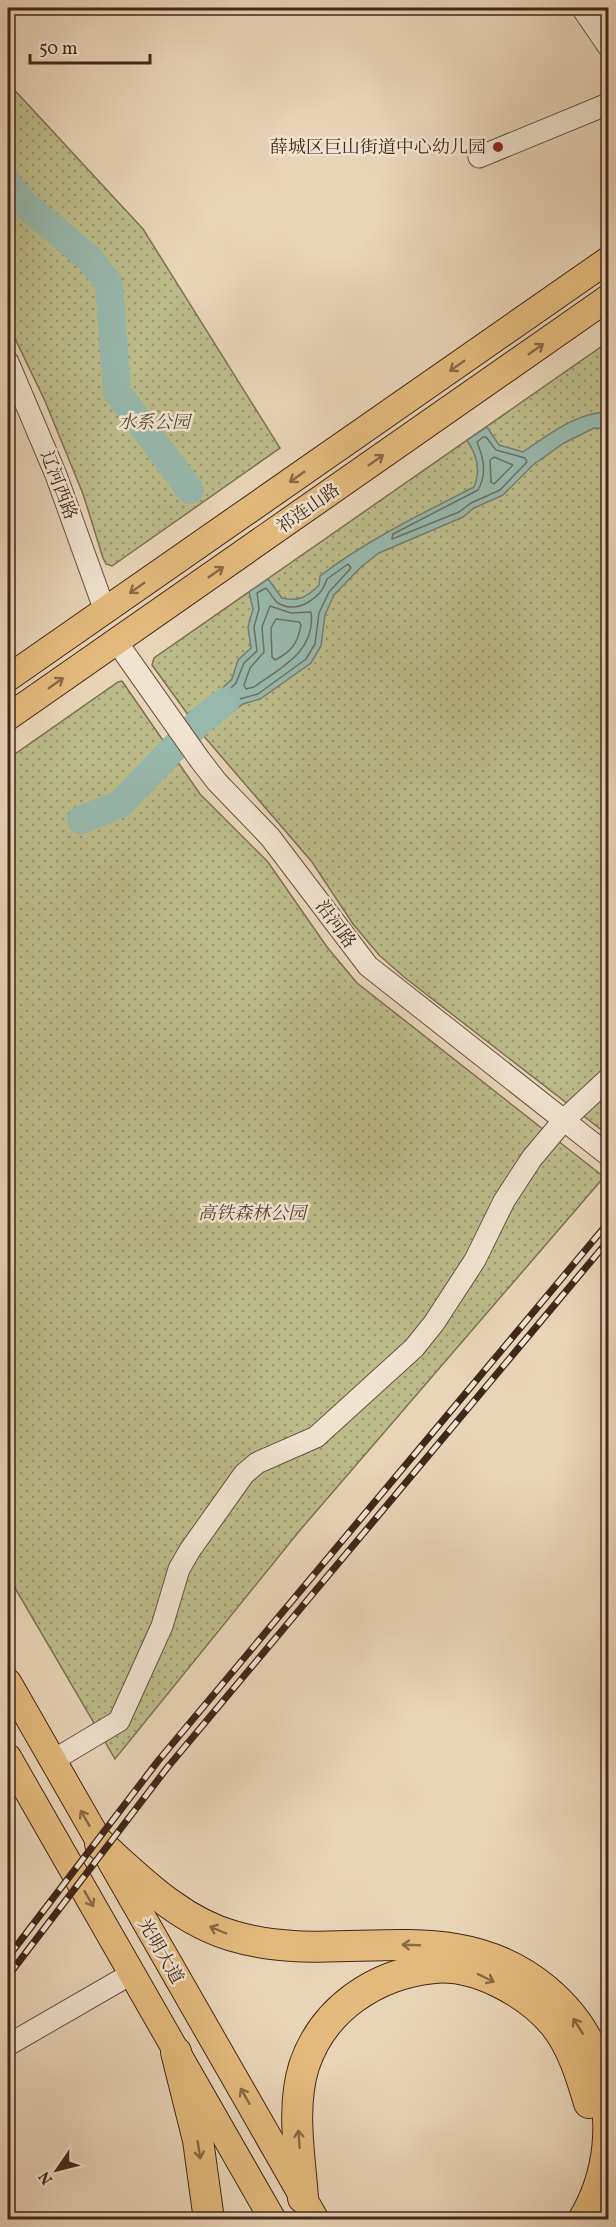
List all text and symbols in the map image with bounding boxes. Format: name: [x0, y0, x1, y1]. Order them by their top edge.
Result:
scale bar: [30, 27, 150, 65]
text: 50 m: [39, 37, 78, 62]
place label: 薛城区巨山街道中心幼儿园: [270, 136, 486, 161]
marker: 薛城区巨山街道中心幼儿园: [491, 140, 505, 154]
one-way arrow: [527, 343, 543, 355]
one-way arrow: [449, 360, 466, 372]
park label: 水系公园: [118, 411, 193, 436]
street label: 辽河西路: [33, 447, 82, 524]
one-way arrow: [367, 454, 383, 466]
one-way arrow: [289, 471, 306, 483]
street label: 祁连山路: [272, 478, 346, 540]
one-way arrow: [207, 566, 223, 578]
one-way arrow: [129, 582, 146, 594]
one-way arrow: [47, 677, 63, 689]
street label: 沿河路: [309, 896, 361, 954]
park label: 高铁森林公园: [198, 1202, 309, 1227]
one-way arrow: [78, 1810, 90, 1827]
one-way arrow: [83, 1890, 95, 1907]
street label: 光明大道: [131, 1914, 189, 1989]
one-way arrow: [210, 1924, 228, 1935]
one-way arrow: [401, 1939, 421, 1951]
one-way arrow: [477, 1973, 495, 1985]
one-way arrow: [572, 2018, 584, 2035]
one-way arrow: [238, 2088, 250, 2105]
one-way arrow: [293, 2130, 304, 2150]
one-way arrow: [194, 2139, 205, 2159]
north arrow: [27, 2140, 87, 2200]
text: N: [34, 2166, 59, 2189]

